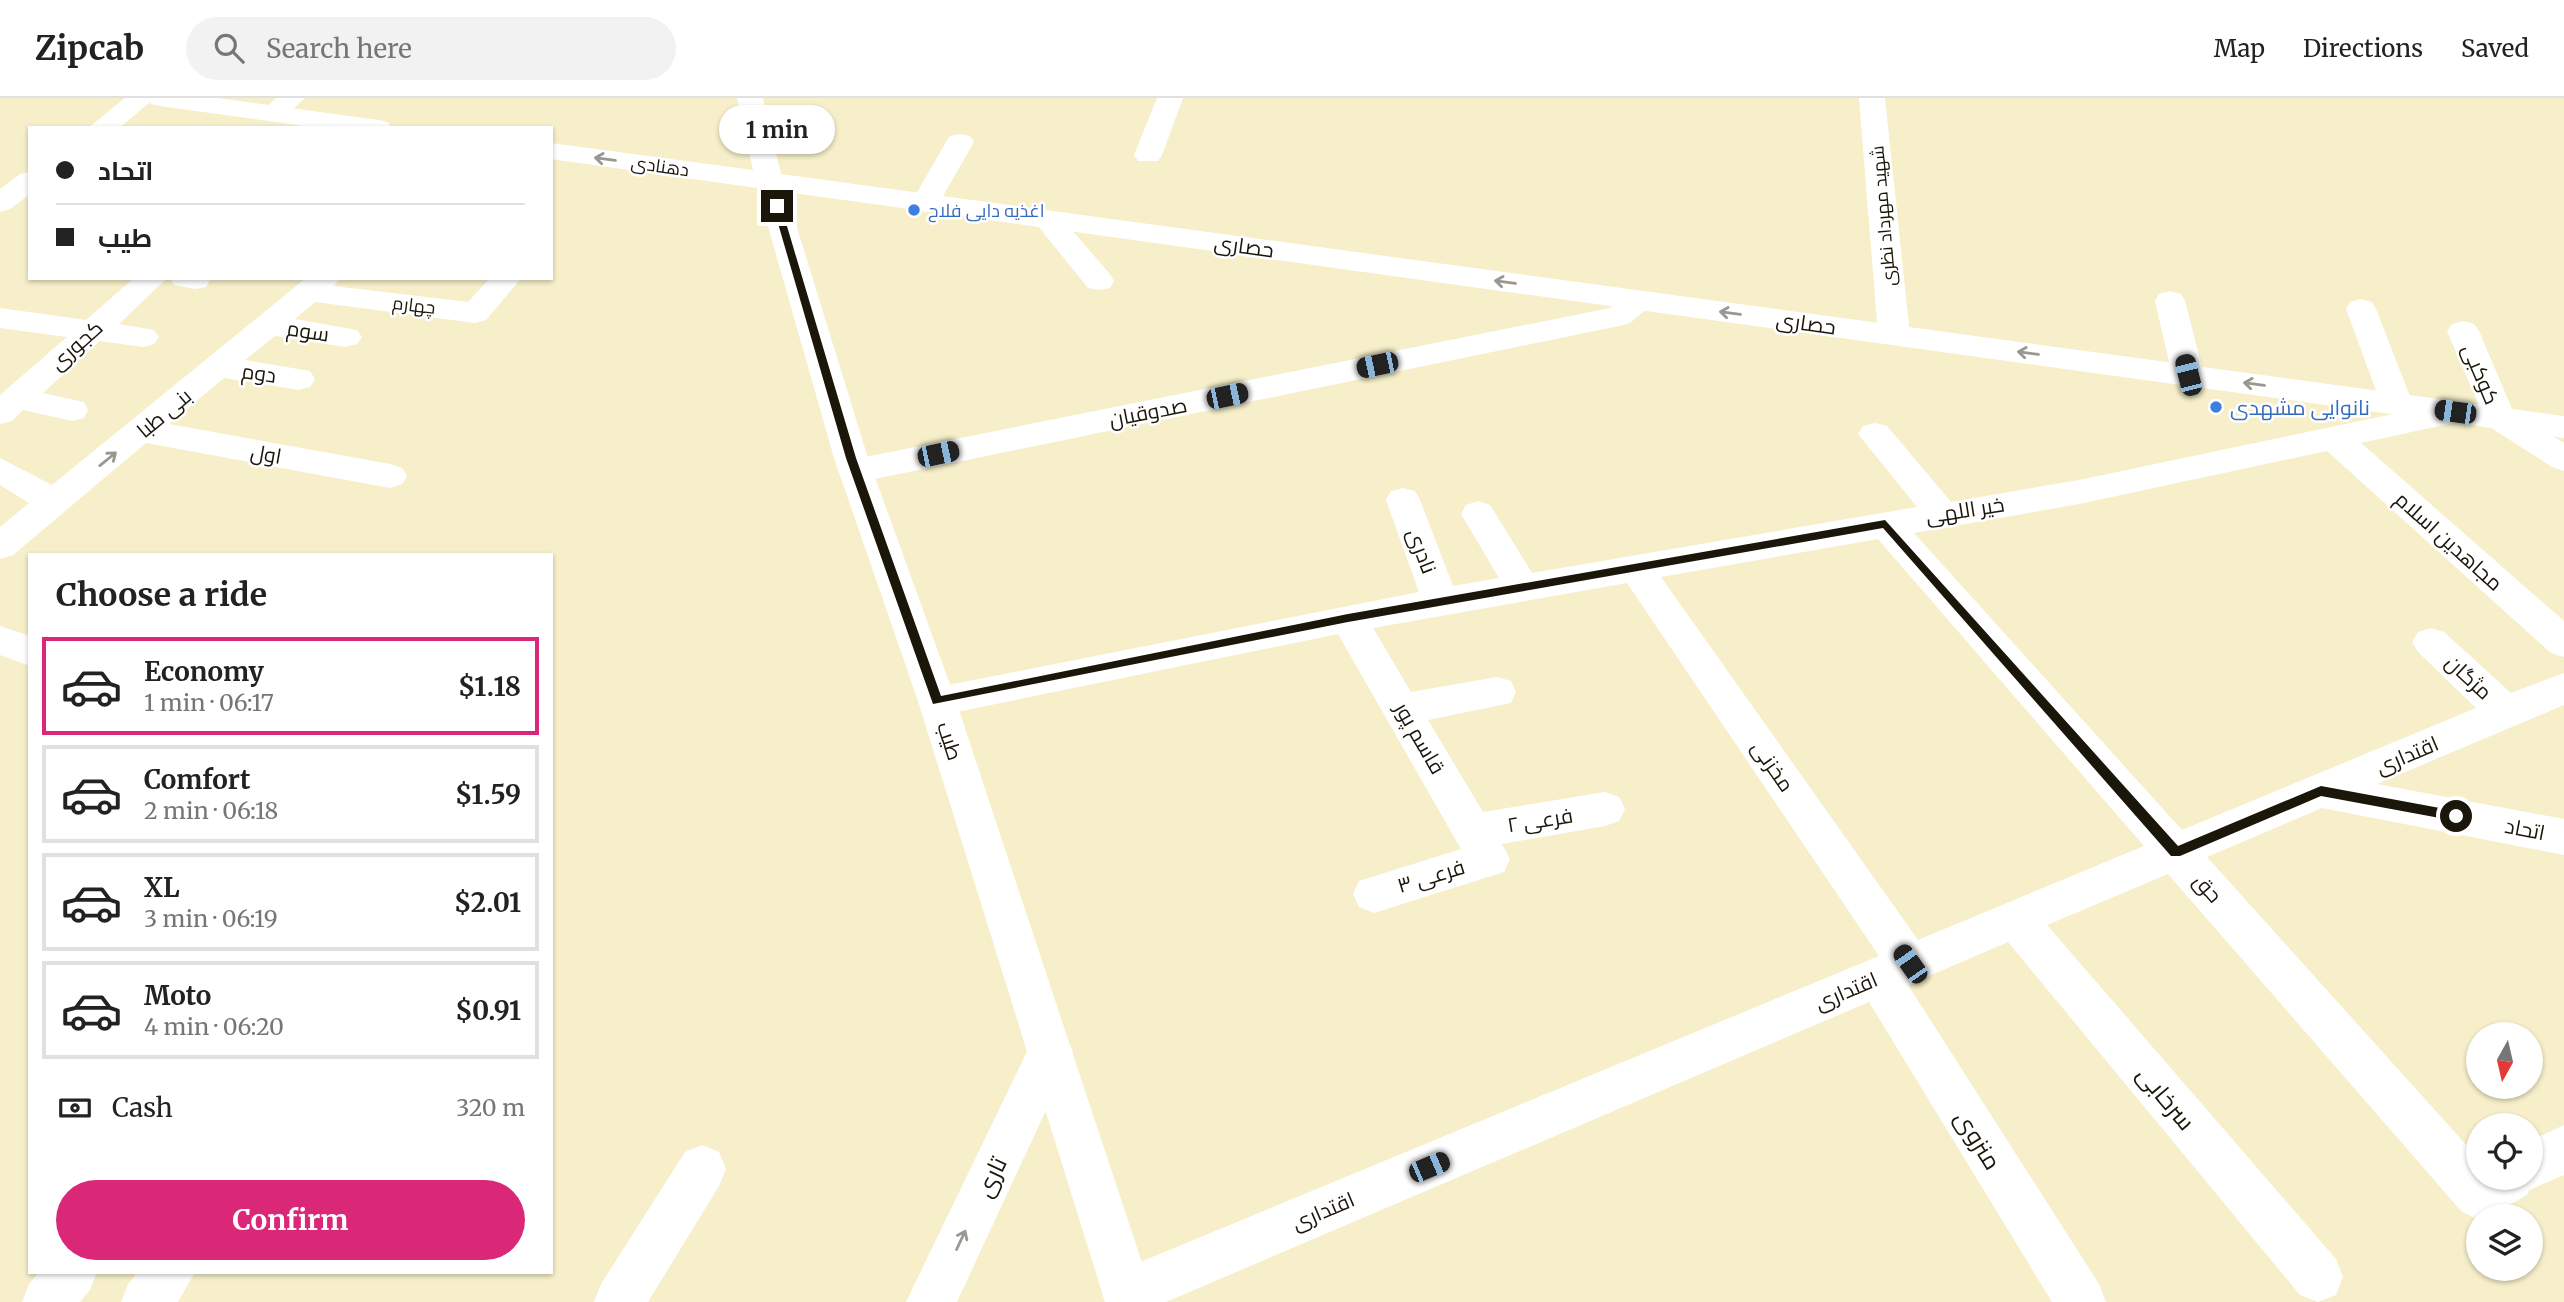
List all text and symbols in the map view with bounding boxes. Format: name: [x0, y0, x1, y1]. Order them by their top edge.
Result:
search box: [186, 17, 676, 80]
text: Zipcab: [35, 28, 144, 69]
icon: search: [210, 29, 248, 67]
text: Search here: [266, 32, 412, 65]
text: Map: [2214, 33, 2265, 64]
text: Directions: [2303, 33, 2423, 64]
text: Saved: [2461, 33, 2529, 64]
callout: 1 min: [719, 105, 835, 154]
text: 1 min: [746, 115, 808, 144]
street label: شهید مهرداد نظری: [1865, 145, 1901, 287]
street label: دهنادی: [629, 151, 691, 181]
one-way arrow: [594, 152, 616, 165]
text: اتحاد: [98, 154, 154, 187]
route end: [761, 190, 793, 222]
place label: اغذیه دایی فلاح: [928, 199, 1045, 223]
marker: اغذیه دایی فلاح: [906, 202, 922, 218]
text: طیب: [98, 221, 152, 254]
street label: حصاری: [1212, 228, 1276, 264]
one-way arrow: [1494, 275, 1516, 288]
street label: چهارم: [391, 291, 437, 320]
street label: حصاری: [1774, 305, 1838, 341]
one-way arrow: [1719, 306, 1742, 319]
street label: کجوری: [44, 314, 108, 376]
street label: سوم: [285, 314, 331, 349]
street label: کوکبی: [2456, 340, 2506, 408]
one-way arrow: [2017, 347, 2040, 360]
car: [1355, 350, 1400, 380]
car: [2173, 352, 2204, 398]
street label: دوم: [240, 357, 278, 390]
one-way arrow: [2243, 377, 2266, 390]
car: [1205, 381, 1250, 411]
street label: بنی طبا: [131, 382, 197, 444]
street label: صدوقیان: [1107, 391, 1189, 433]
place label: نانوایی مشهدی: [2230, 394, 2370, 421]
marker: نانوایی مشهدی: [2208, 399, 2224, 415]
car: [2433, 399, 2478, 425]
street label: اول: [248, 438, 284, 470]
car: [916, 439, 961, 469]
one-way arrow: [99, 452, 117, 467]
street label: مجاهدین اسلام: [2389, 486, 2508, 597]
street label: خیر اللهی: [1924, 490, 2006, 530]
street label: نادری: [1401, 525, 1443, 577]
text: Choose a ride: [56, 575, 267, 615]
street label: مژگان: [2440, 649, 2498, 705]
icon: car: [60, 655, 123, 718]
text: Economy: [144, 655, 264, 688]
text: $1.18: [458, 670, 521, 703]
text: 1 min · 06:17: [144, 688, 274, 717]
street label: قاسم پور: [1387, 696, 1451, 779]
street label: طیب: [931, 718, 969, 764]
street label: اقتداری: [2371, 730, 2443, 780]
street label: مخزنی: [1746, 735, 1800, 797]
icon: car: [60, 763, 123, 826]
text: Comfort: [144, 763, 250, 796]
text: $1.59: [455, 778, 521, 811]
text: 2 min · 06:18: [144, 796, 278, 825]
route start: [2440, 800, 2472, 832]
street label: فرعی ۲: [1505, 801, 1575, 839]
street label: اتحاد: [2503, 812, 2547, 846]
street label: فرعی ۳: [1394, 853, 1468, 899]
street label: حق: [2188, 868, 2228, 908]
icon: car: [60, 871, 123, 934]
text: XL: [144, 871, 180, 904]
text: $2.01: [454, 886, 521, 919]
text: 3 min · 06:19: [144, 904, 278, 933]
car: [1890, 941, 1931, 987]
street label: اقتداری: [1810, 966, 1882, 1016]
icon: car: [60, 979, 123, 1042]
text: Moto: [144, 979, 211, 1012]
text: $0.91: [455, 994, 521, 1027]
text: 4 min · 06:20: [144, 1012, 284, 1041]
north arrow: [2466, 1022, 2543, 1099]
map controls: [2466, 1022, 2543, 1281]
street label: سرخابی: [2130, 1059, 2202, 1137]
icon: cash: [56, 1089, 94, 1127]
text: Cash: [112, 1091, 173, 1124]
text: 320 m: [456, 1093, 525, 1122]
street label: منزوی: [1948, 1105, 2008, 1175]
button: locate: [2466, 1113, 2543, 1190]
car: [1406, 1149, 1453, 1185]
street label: تاری: [968, 1151, 1014, 1202]
button: Confirm: [56, 1180, 525, 1260]
street label: اقتداری: [1287, 1186, 1359, 1236]
button: layers: [2466, 1204, 2543, 1281]
one-way arrow: [954, 1230, 968, 1251]

